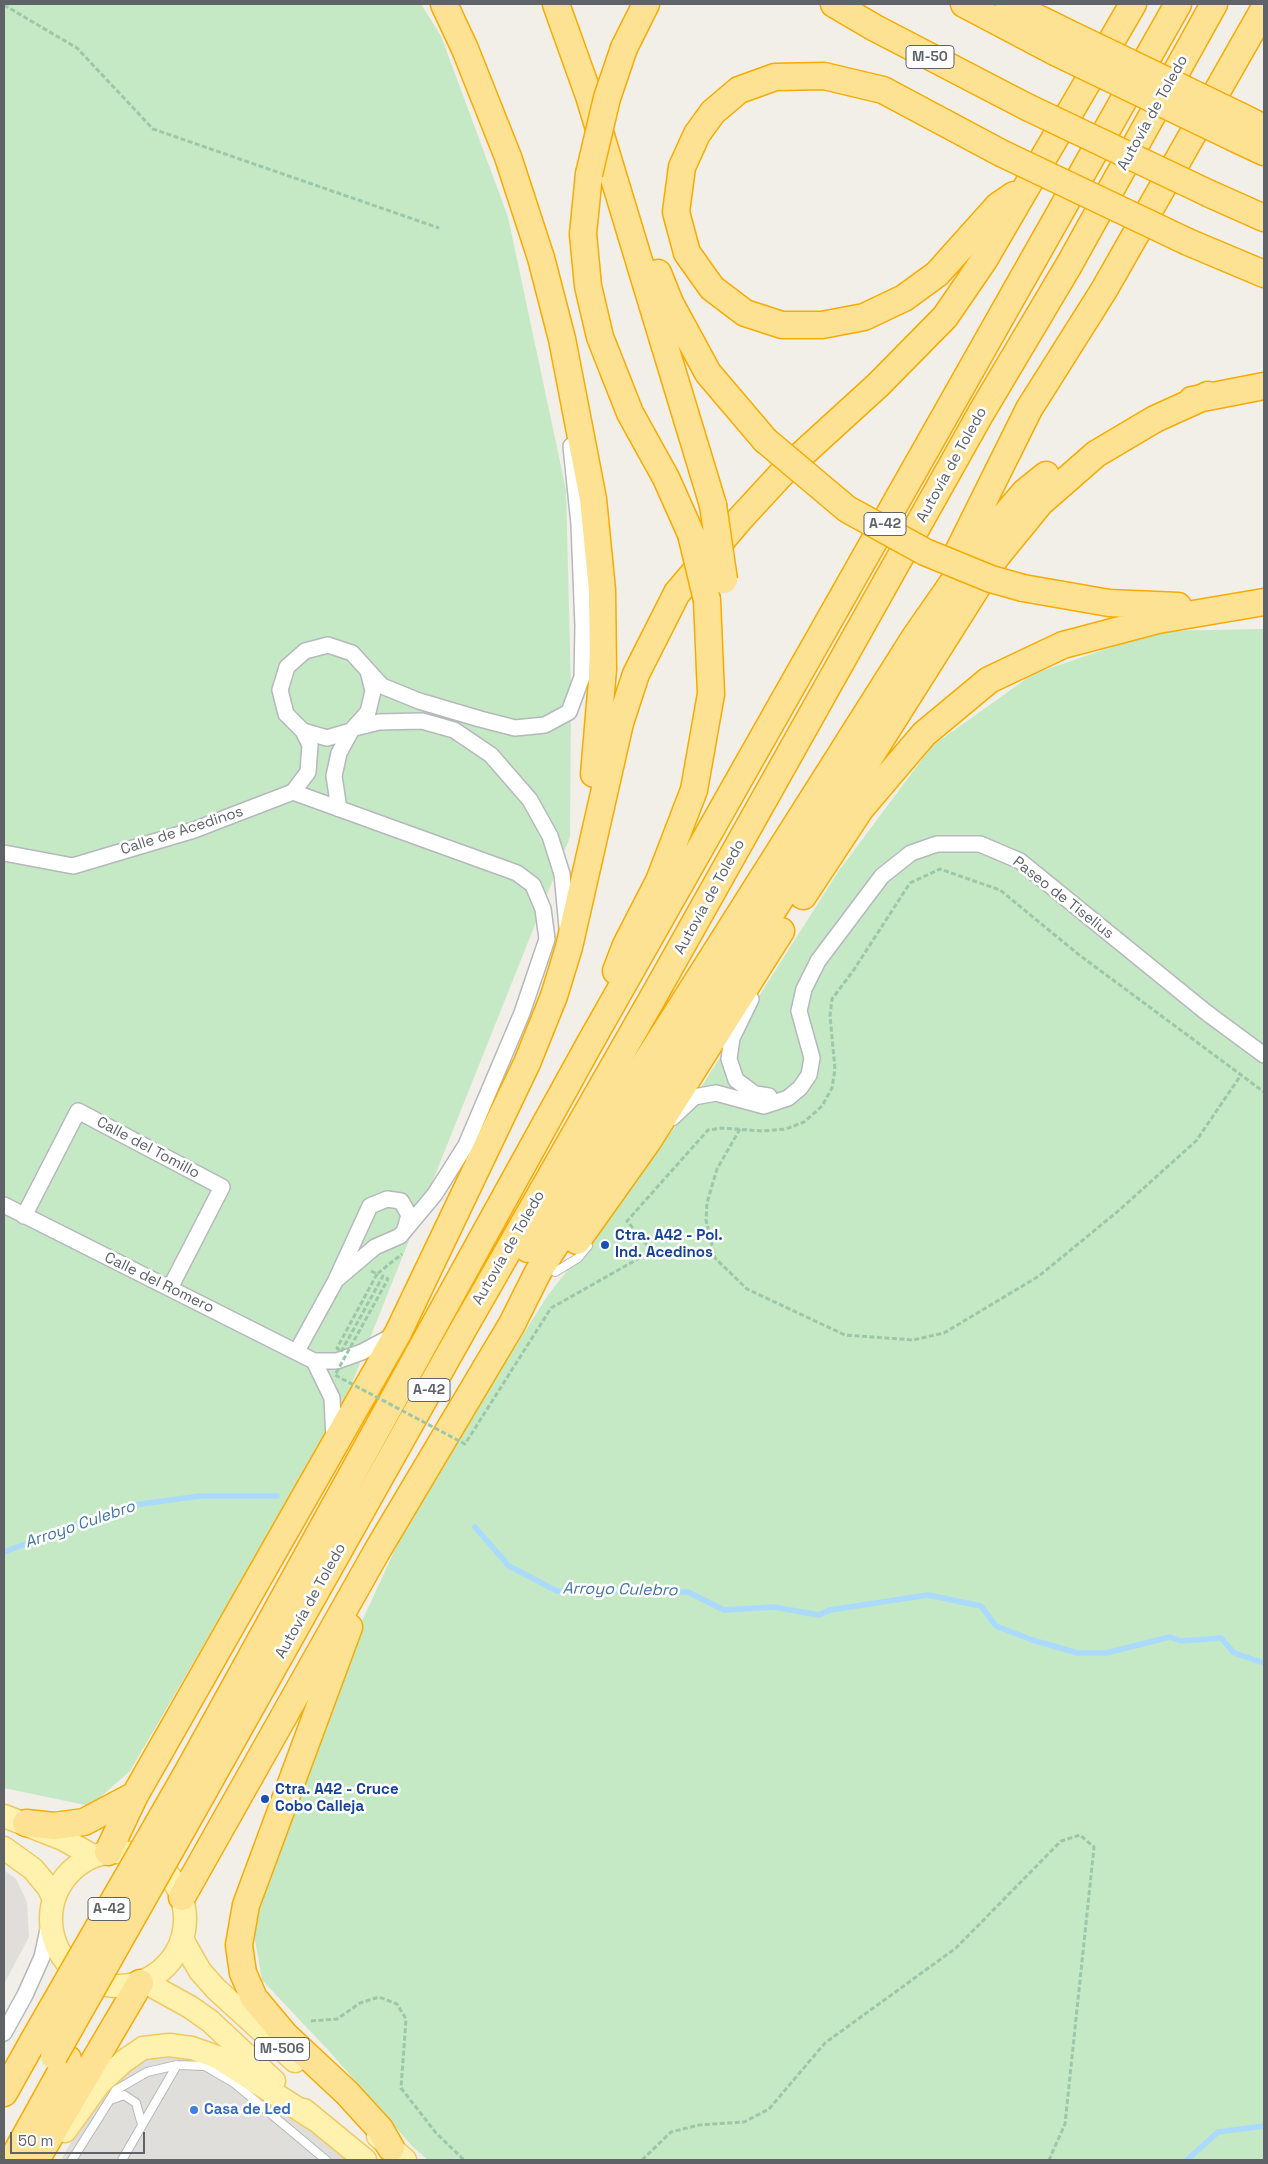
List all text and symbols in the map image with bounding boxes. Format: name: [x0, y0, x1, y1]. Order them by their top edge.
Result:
road number: M-50: [906, 46, 954, 68]
street label: Autovía de Toledo: [1114, 52, 1192, 174]
street label: Autovía de Toledo: [913, 404, 991, 526]
road number: A-42: [864, 512, 906, 536]
street label: Calle de Acedinos: [118, 803, 246, 859]
street label: Autovía de Toledo: [671, 836, 749, 958]
street label: Paseo de Tiselius: [1009, 853, 1117, 943]
street label: Calle del Tomillo: [93, 1113, 203, 1183]
street label: Autovía de Toledo: [469, 1188, 549, 1308]
place label: Ctra. A42 - Pol. Ind. Acedinos: [615, 1227, 723, 1262]
marker: Ctra. A42 - Pol. Ind. Acedinos: [599, 1239, 611, 1251]
street label: Calle del Romero: [101, 1249, 217, 1317]
road number: A-42: [408, 1378, 450, 1402]
water label: Arroyo Culebro: [23, 1497, 137, 1553]
street label: Autovía de Toledo: [272, 1540, 350, 1662]
water label: Arroyo Culebro: [562, 1579, 678, 1601]
place label: Ctra. A42 - Cruce Cobo Calleja: [275, 1781, 399, 1816]
marker: Ctra. A42 - Cruce Cobo Calleja: [259, 1793, 271, 1805]
road number: A-42: [88, 1898, 130, 1920]
road number: M-506: [254, 2038, 310, 2060]
place label: Casa de Led: [204, 2101, 291, 2119]
marker: Casa de Led: [188, 2104, 200, 2116]
scale bar: [12, 2122, 148, 2154]
text: 50 m: [18, 2131, 53, 2150]

